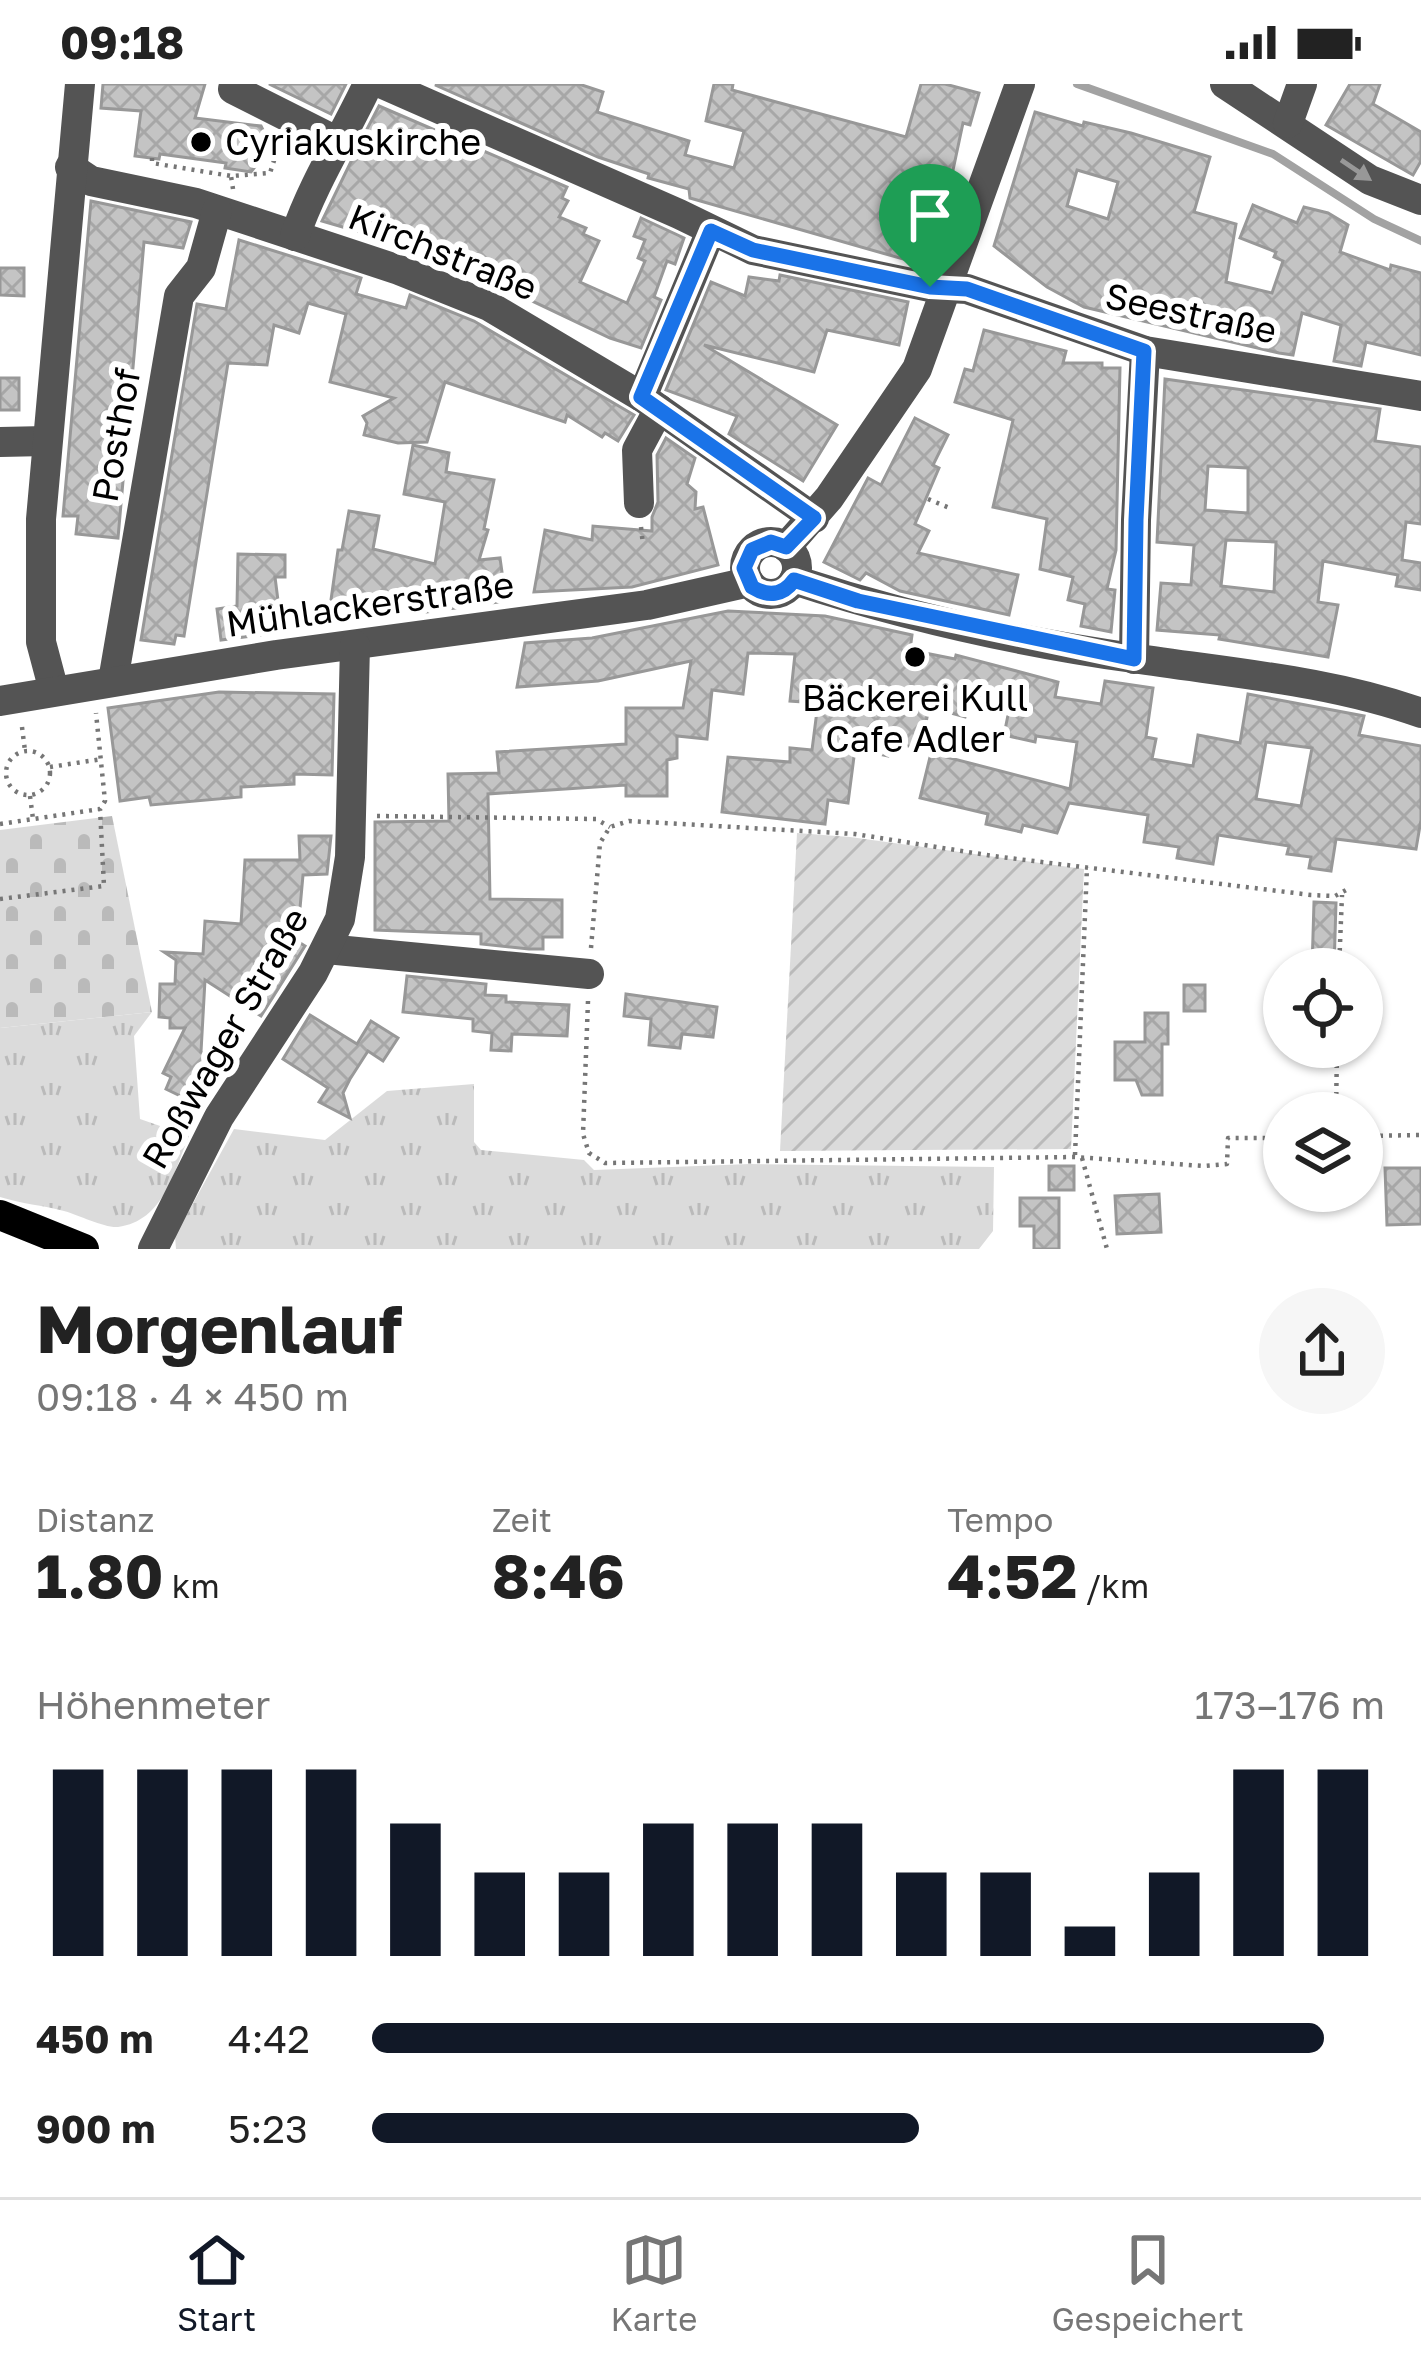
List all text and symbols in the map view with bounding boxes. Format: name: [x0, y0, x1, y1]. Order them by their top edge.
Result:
text: 09:18: [60, 15, 184, 69]
place label: Cyriakuskirche: [225, 120, 481, 163]
marker: Cyriakuskirche: [188, 129, 214, 155]
one-way arrow: [1339, 158, 1372, 180]
pin: [879, 164, 981, 287]
icon: arrive: [897, 182, 963, 248]
street label: Kirchstraße: [343, 194, 544, 309]
street label: Seestraße: [1102, 273, 1281, 352]
street label: Posthof: [83, 365, 148, 505]
street label: Mühlackerstraße: [223, 562, 517, 645]
marker: Bäckerei Kull Cafe Adler: [902, 644, 928, 670]
place label: Bäckerei Kull Cafe Adler: [802, 676, 1028, 760]
street label: Roßwager Straße: [133, 900, 317, 1176]
map controls: [1263, 948, 1383, 1212]
button: locate: [1263, 948, 1383, 1068]
button: layers: [1263, 1092, 1383, 1212]
text: Morgenlauf: [36, 1288, 402, 1368]
button: share: [1259, 1288, 1385, 1414]
text: 09:18 · 4 × 450 m: [36, 1373, 349, 1420]
text: Distanz: [36, 1500, 154, 1539]
text: Zeit: [492, 1500, 552, 1539]
text: Tempo: [947, 1500, 1053, 1539]
text: 1.80: [36, 1539, 164, 1611]
text: 8:46: [492, 1539, 625, 1611]
text: 4:52: [947, 1539, 1077, 1611]
text: km: [164, 1566, 220, 1605]
text: /km: [1077, 1566, 1149, 1605]
text: Höhenmeter: [36, 1681, 270, 1728]
text: 173–176 m: [1194, 1681, 1385, 1728]
text: 450 m: [36, 2015, 153, 2062]
text: 4:42: [228, 2015, 310, 2062]
text: 900 m: [36, 2105, 155, 2152]
text: 5:23: [228, 2105, 308, 2152]
tab: Start: [177, 2227, 256, 2338]
tab: Karte: [610, 2227, 697, 2338]
tab: Gespeichert: [1052, 2227, 1244, 2338]

